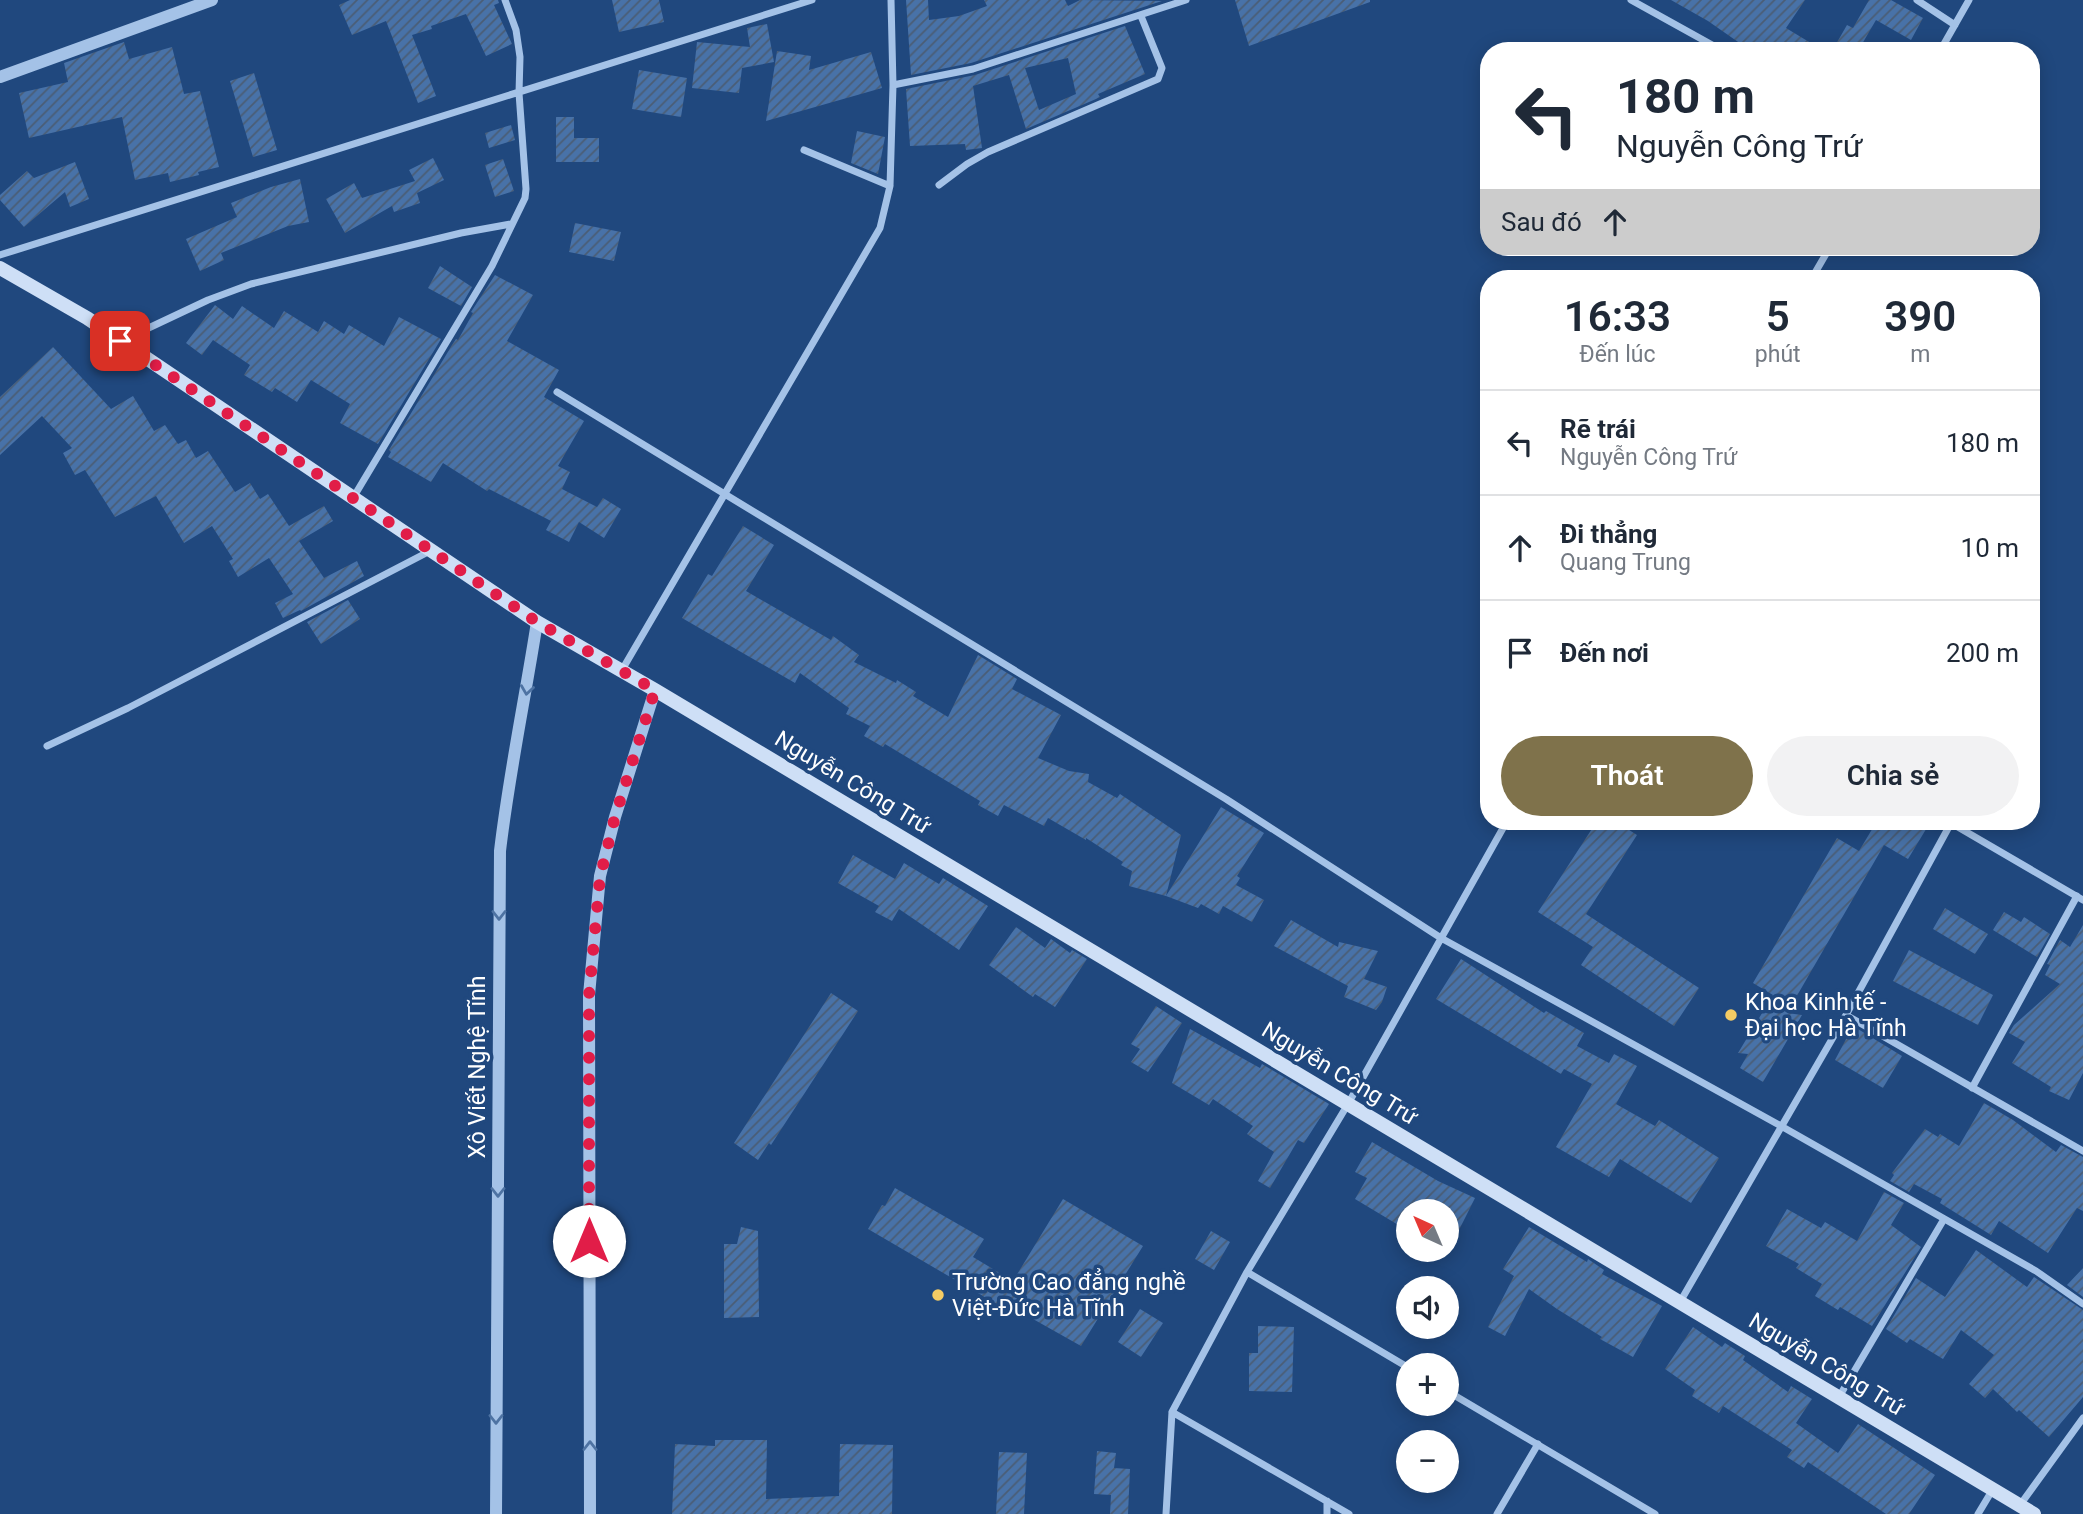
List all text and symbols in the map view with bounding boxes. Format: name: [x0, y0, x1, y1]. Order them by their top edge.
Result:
text: 180 m: [1616, 68, 1755, 125]
icon: left: [1501, 70, 1592, 161]
text: Nguyễn Công Trứ: [1616, 127, 1863, 165]
icon: ahead: [1596, 203, 1634, 241]
text: Sau đó: [1501, 207, 1582, 237]
text: 16:33: [1564, 292, 1671, 341]
text: 5: [1766, 292, 1790, 341]
text: 390: [1884, 292, 1956, 341]
pin: [90, 311, 150, 371]
icon: arrive: [101, 322, 139, 360]
text: Đến lúc: [1579, 341, 1656, 368]
text: phút: [1755, 341, 1801, 368]
text: m: [1910, 341, 1930, 368]
text: Rẽ trái: [1560, 414, 1636, 444]
icon: left: [1501, 424, 1539, 462]
text: 180 m: [1946, 428, 2019, 458]
text: Nguyễn Công Trứ: [1560, 444, 1737, 471]
text: Đi thẳng: [1560, 519, 1657, 549]
icon: ahead: [1501, 529, 1539, 567]
text: 10 m: [1961, 533, 2019, 563]
text: Quang Trung: [1560, 549, 1691, 576]
icon: arrive: [1501, 634, 1539, 672]
text: Đến nơi: [1560, 638, 1649, 668]
text: 200 m: [1946, 638, 2019, 668]
one-way arrow: [520, 684, 535, 696]
street label: Nguyễn Công Trứ: [770, 725, 936, 840]
button: Thoát: [1501, 736, 1753, 816]
button: Chia sẻ: [1767, 736, 2019, 816]
one-way arrow: [491, 910, 507, 921]
street label: Xô Viết Nghệ Tĩnh: [464, 976, 491, 1158]
place label: Khoa Kinh tế - Đại học Hà Tĩnh: [1745, 989, 1907, 1042]
marker: Khoa Kinh tế - Đại học Hà Tĩnh: [1723, 1007, 1739, 1023]
street label: Nguyễn Công Trứ: [1257, 1016, 1423, 1131]
one-way arrow: [490, 1187, 506, 1197]
north arrow: [1396, 1199, 1460, 1262]
map controls: [1396, 1199, 1459, 1493]
position arrow: [552, 1204, 626, 1278]
place label: Trường Cao đẳng nghề Việt-Đức Hà Tĩnh: [952, 1268, 1186, 1322]
button: sound: [1396, 1276, 1459, 1339]
marker: Trường Cao đẳng nghề Việt-Đức Hà Tĩnh: [930, 1287, 946, 1303]
street label: Nguyễn Công Trứ: [1744, 1307, 1910, 1422]
button: +: [1396, 1353, 1459, 1416]
one-way arrow: [488, 1414, 504, 1425]
button: −: [1396, 1430, 1459, 1493]
one-way arrow: [582, 1440, 598, 1451]

